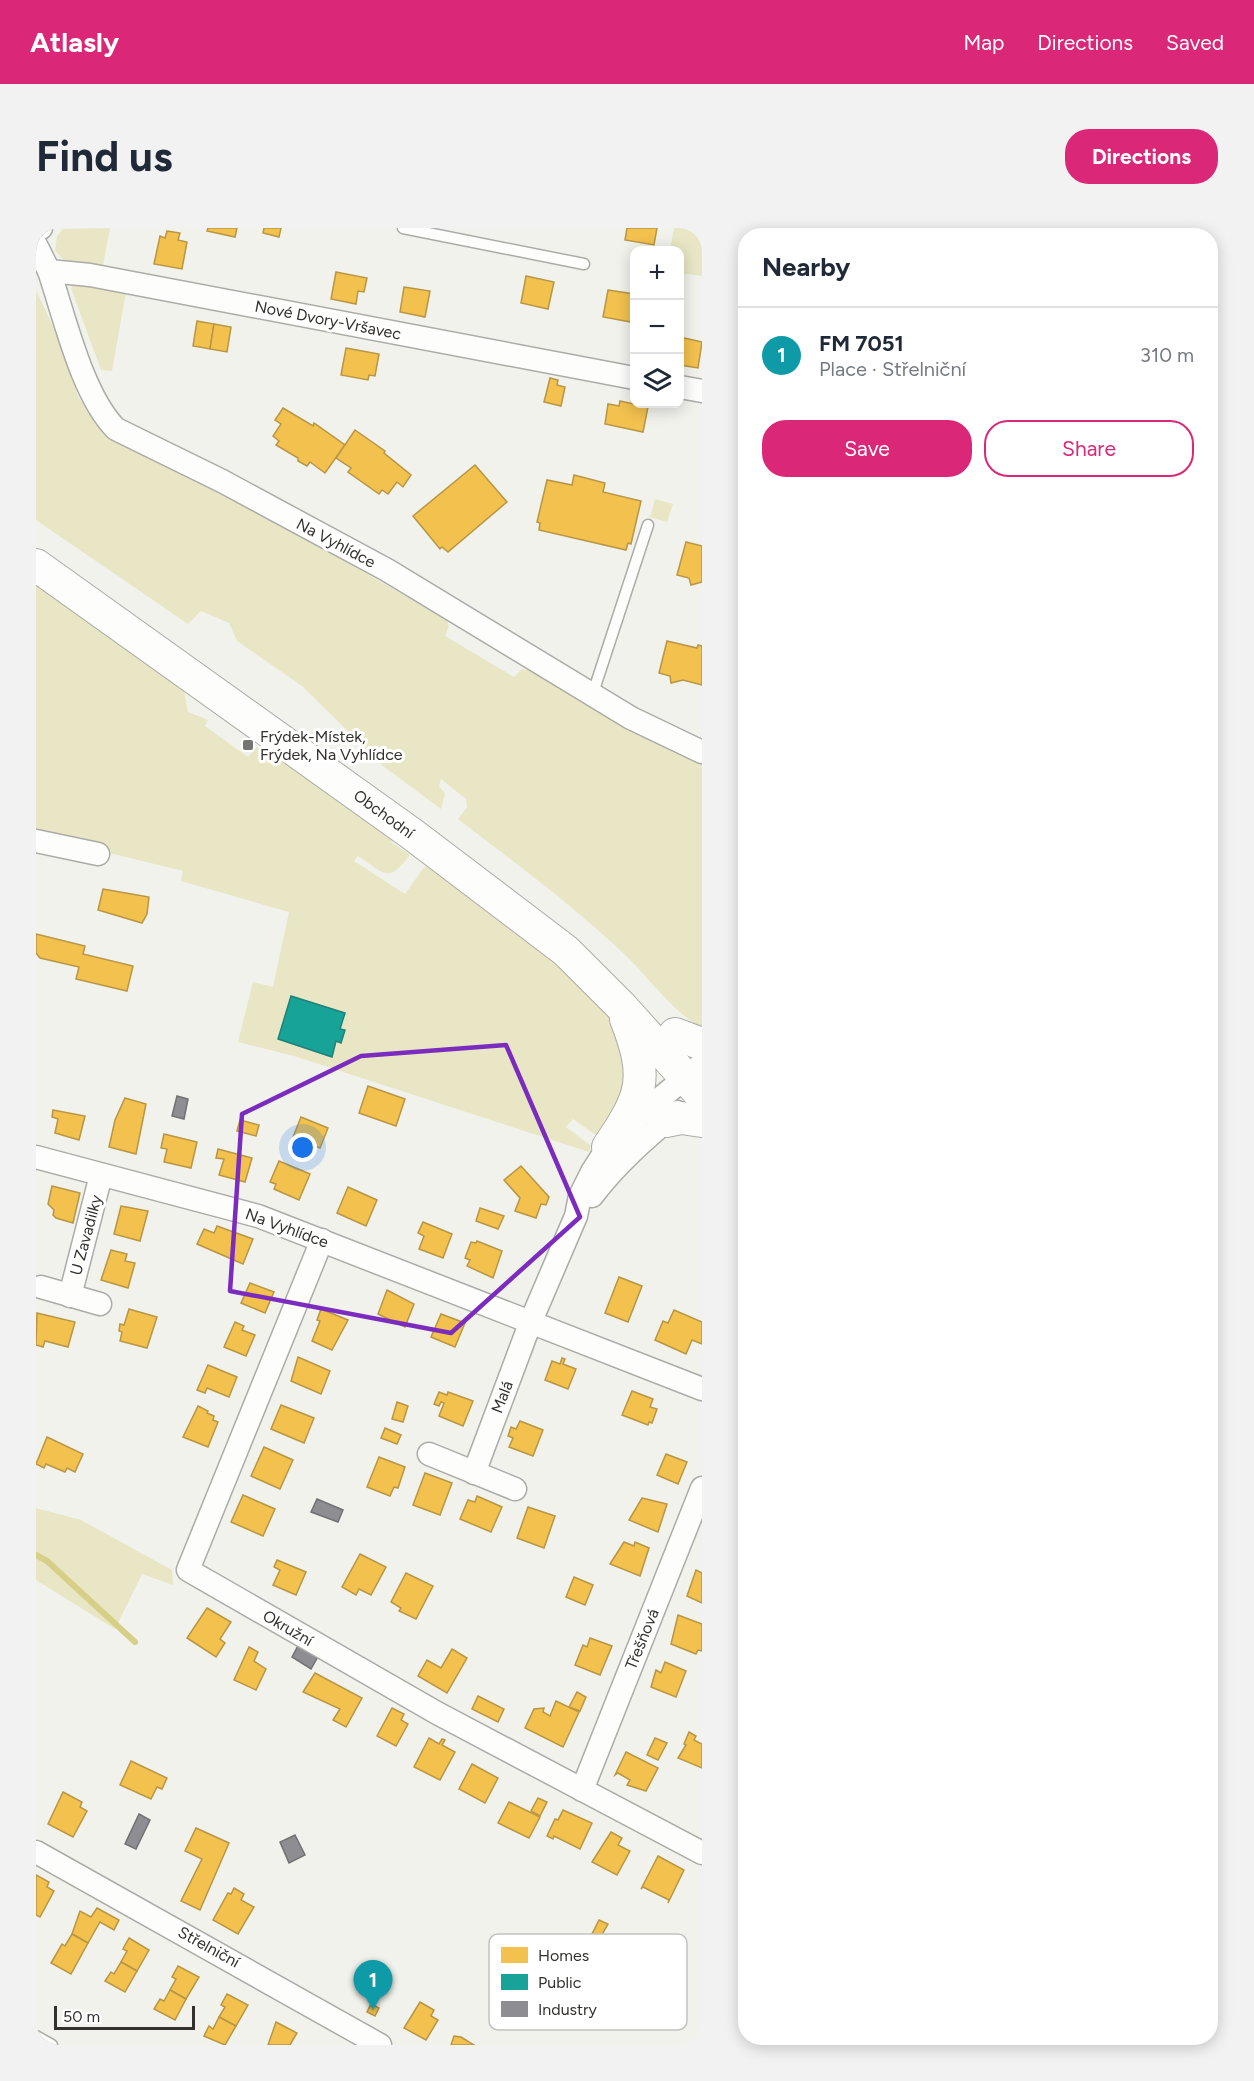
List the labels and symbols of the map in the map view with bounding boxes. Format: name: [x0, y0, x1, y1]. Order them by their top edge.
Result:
street label: Nové Dvory-Vršavec: [253, 296, 403, 344]
street label: Na Vyhlídce: [293, 514, 379, 572]
place label: Frýdek-Místek, Frýdek, Na Vyhlídce: [260, 727, 403, 764]
marker: Frýdek-Místek, Frýdek, Na Vyhlídce: [241, 738, 255, 752]
street label: Obchodní: [350, 786, 419, 843]
your location: [288, 1133, 317, 1162]
street label: U Zavadilky: [66, 1192, 106, 1277]
street label: Na Vyhlídce: [243, 1204, 331, 1252]
street label: Malá: [487, 1378, 517, 1416]
street label: Okružní: [259, 1606, 318, 1651]
street label: Třešňová: [621, 1606, 663, 1672]
street label: Střelniční: [175, 1922, 244, 1972]
legend: [489, 1934, 687, 2030]
text: Homes: [538, 1946, 589, 1965]
pin: 1: [354, 1960, 392, 2010]
text: Public: [538, 1973, 582, 1992]
text: Industry: [538, 2000, 597, 2019]
scale bar: [54, 2003, 195, 2030]

